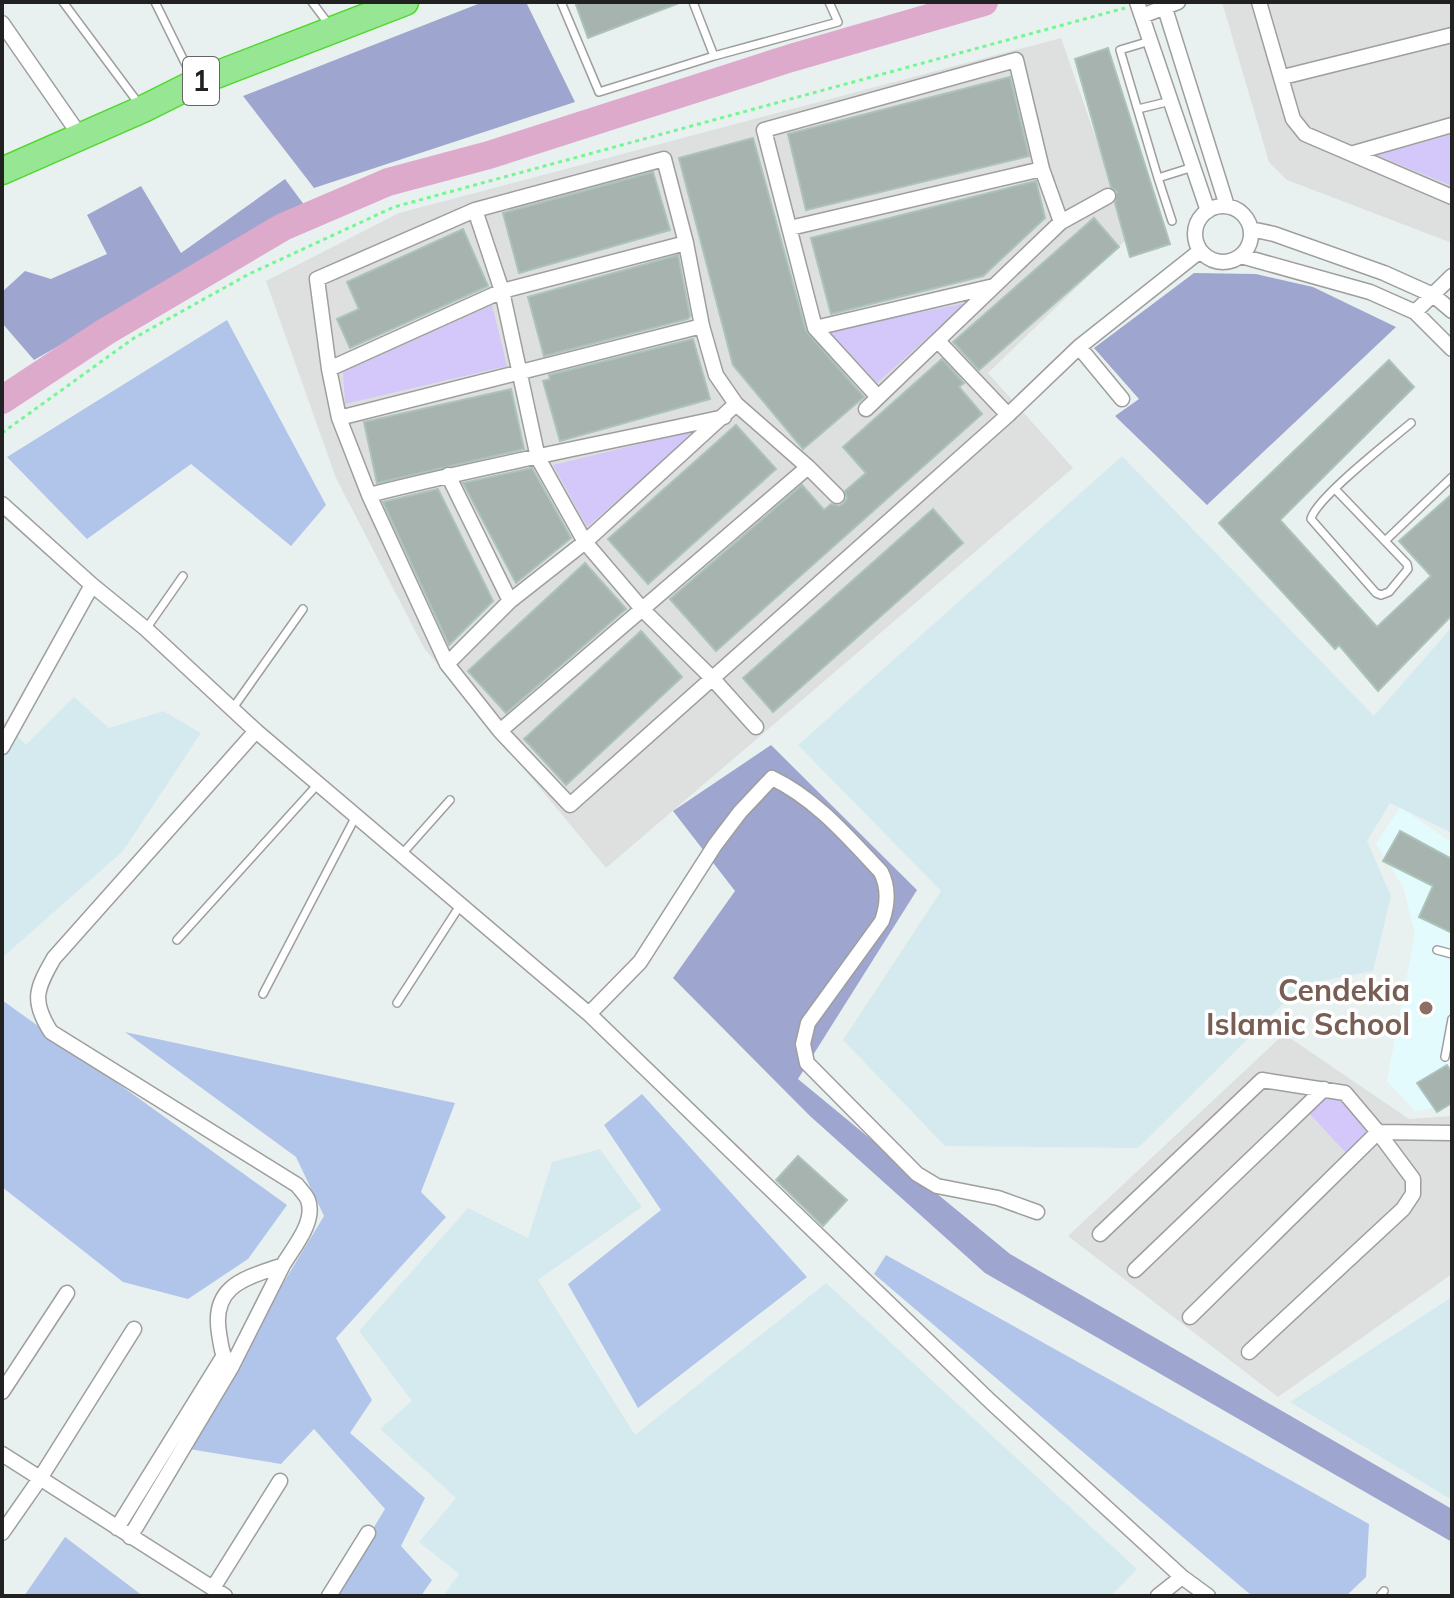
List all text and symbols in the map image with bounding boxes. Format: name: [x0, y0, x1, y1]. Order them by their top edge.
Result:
road number: 1: [183, 57, 219, 105]
place label: Cendekia Islamic School: [1206, 971, 1410, 1043]
marker: Cendekia Islamic School: [1417, 999, 1435, 1017]

